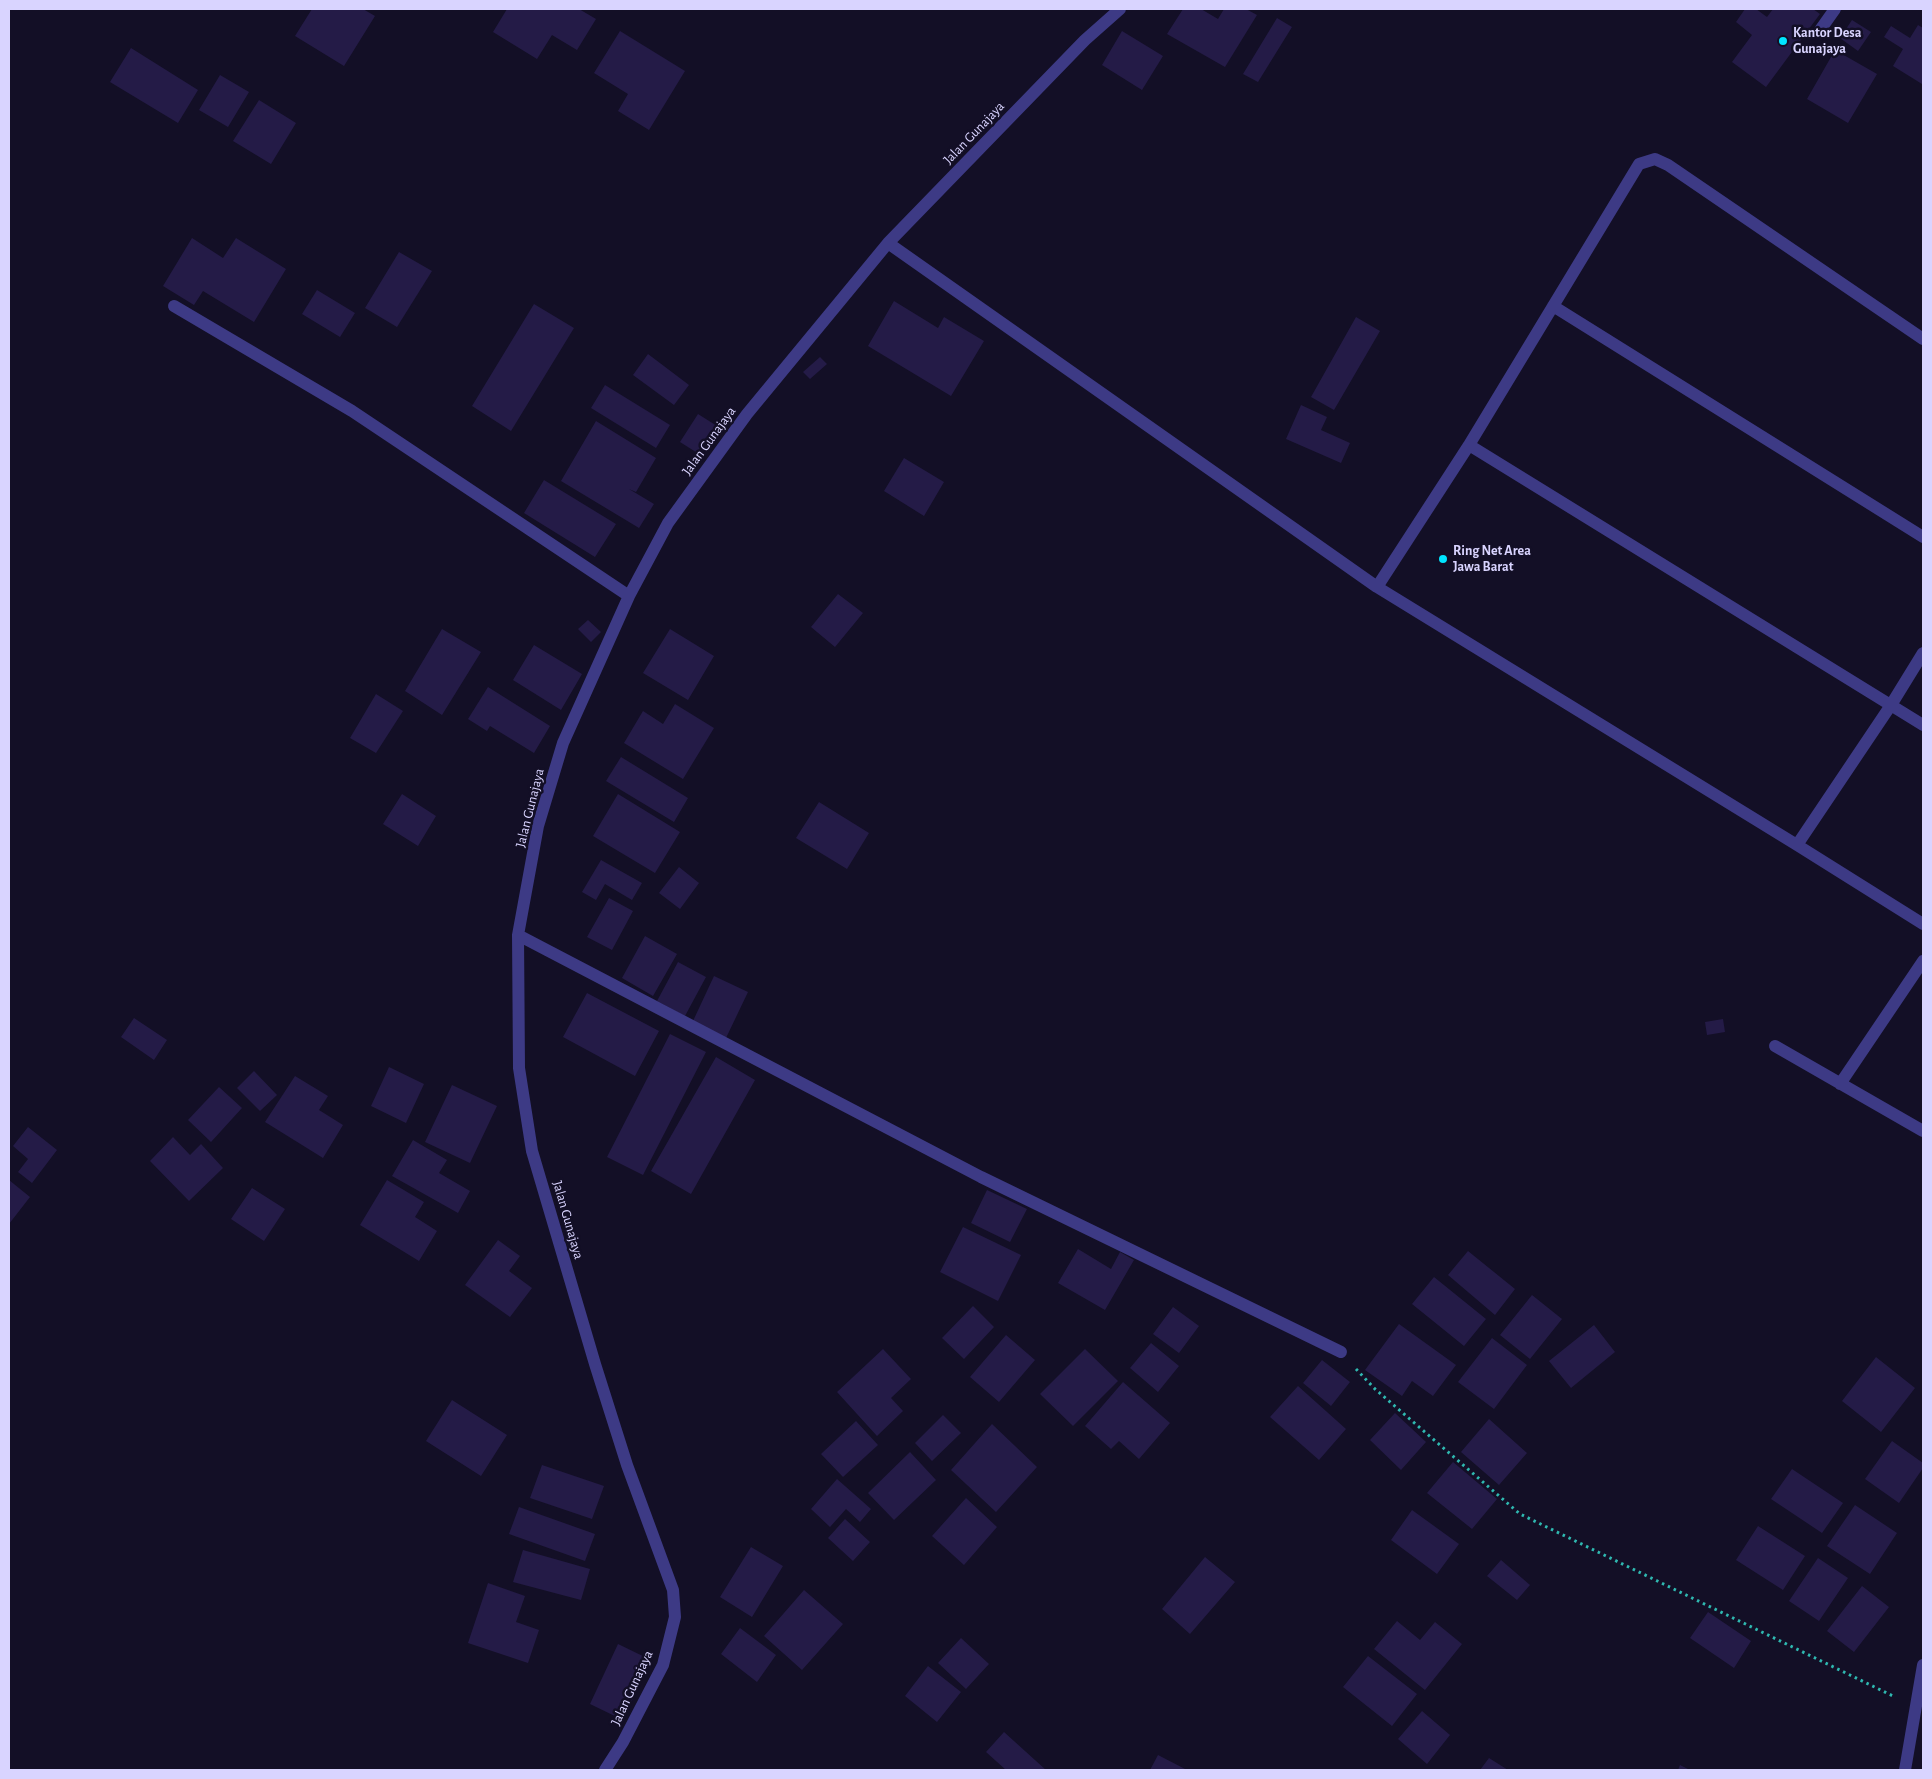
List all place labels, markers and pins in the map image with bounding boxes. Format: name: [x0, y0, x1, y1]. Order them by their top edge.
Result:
place label: Kantor Desa Gunajaya: [1793, 25, 1861, 58]
marker: Kantor Desa Gunajaya: [1777, 35, 1789, 47]
place label: Ring Net Area Jawa Barat: [1453, 543, 1531, 576]
marker: Ring Net Area Jawa Barat: [1437, 553, 1449, 565]

